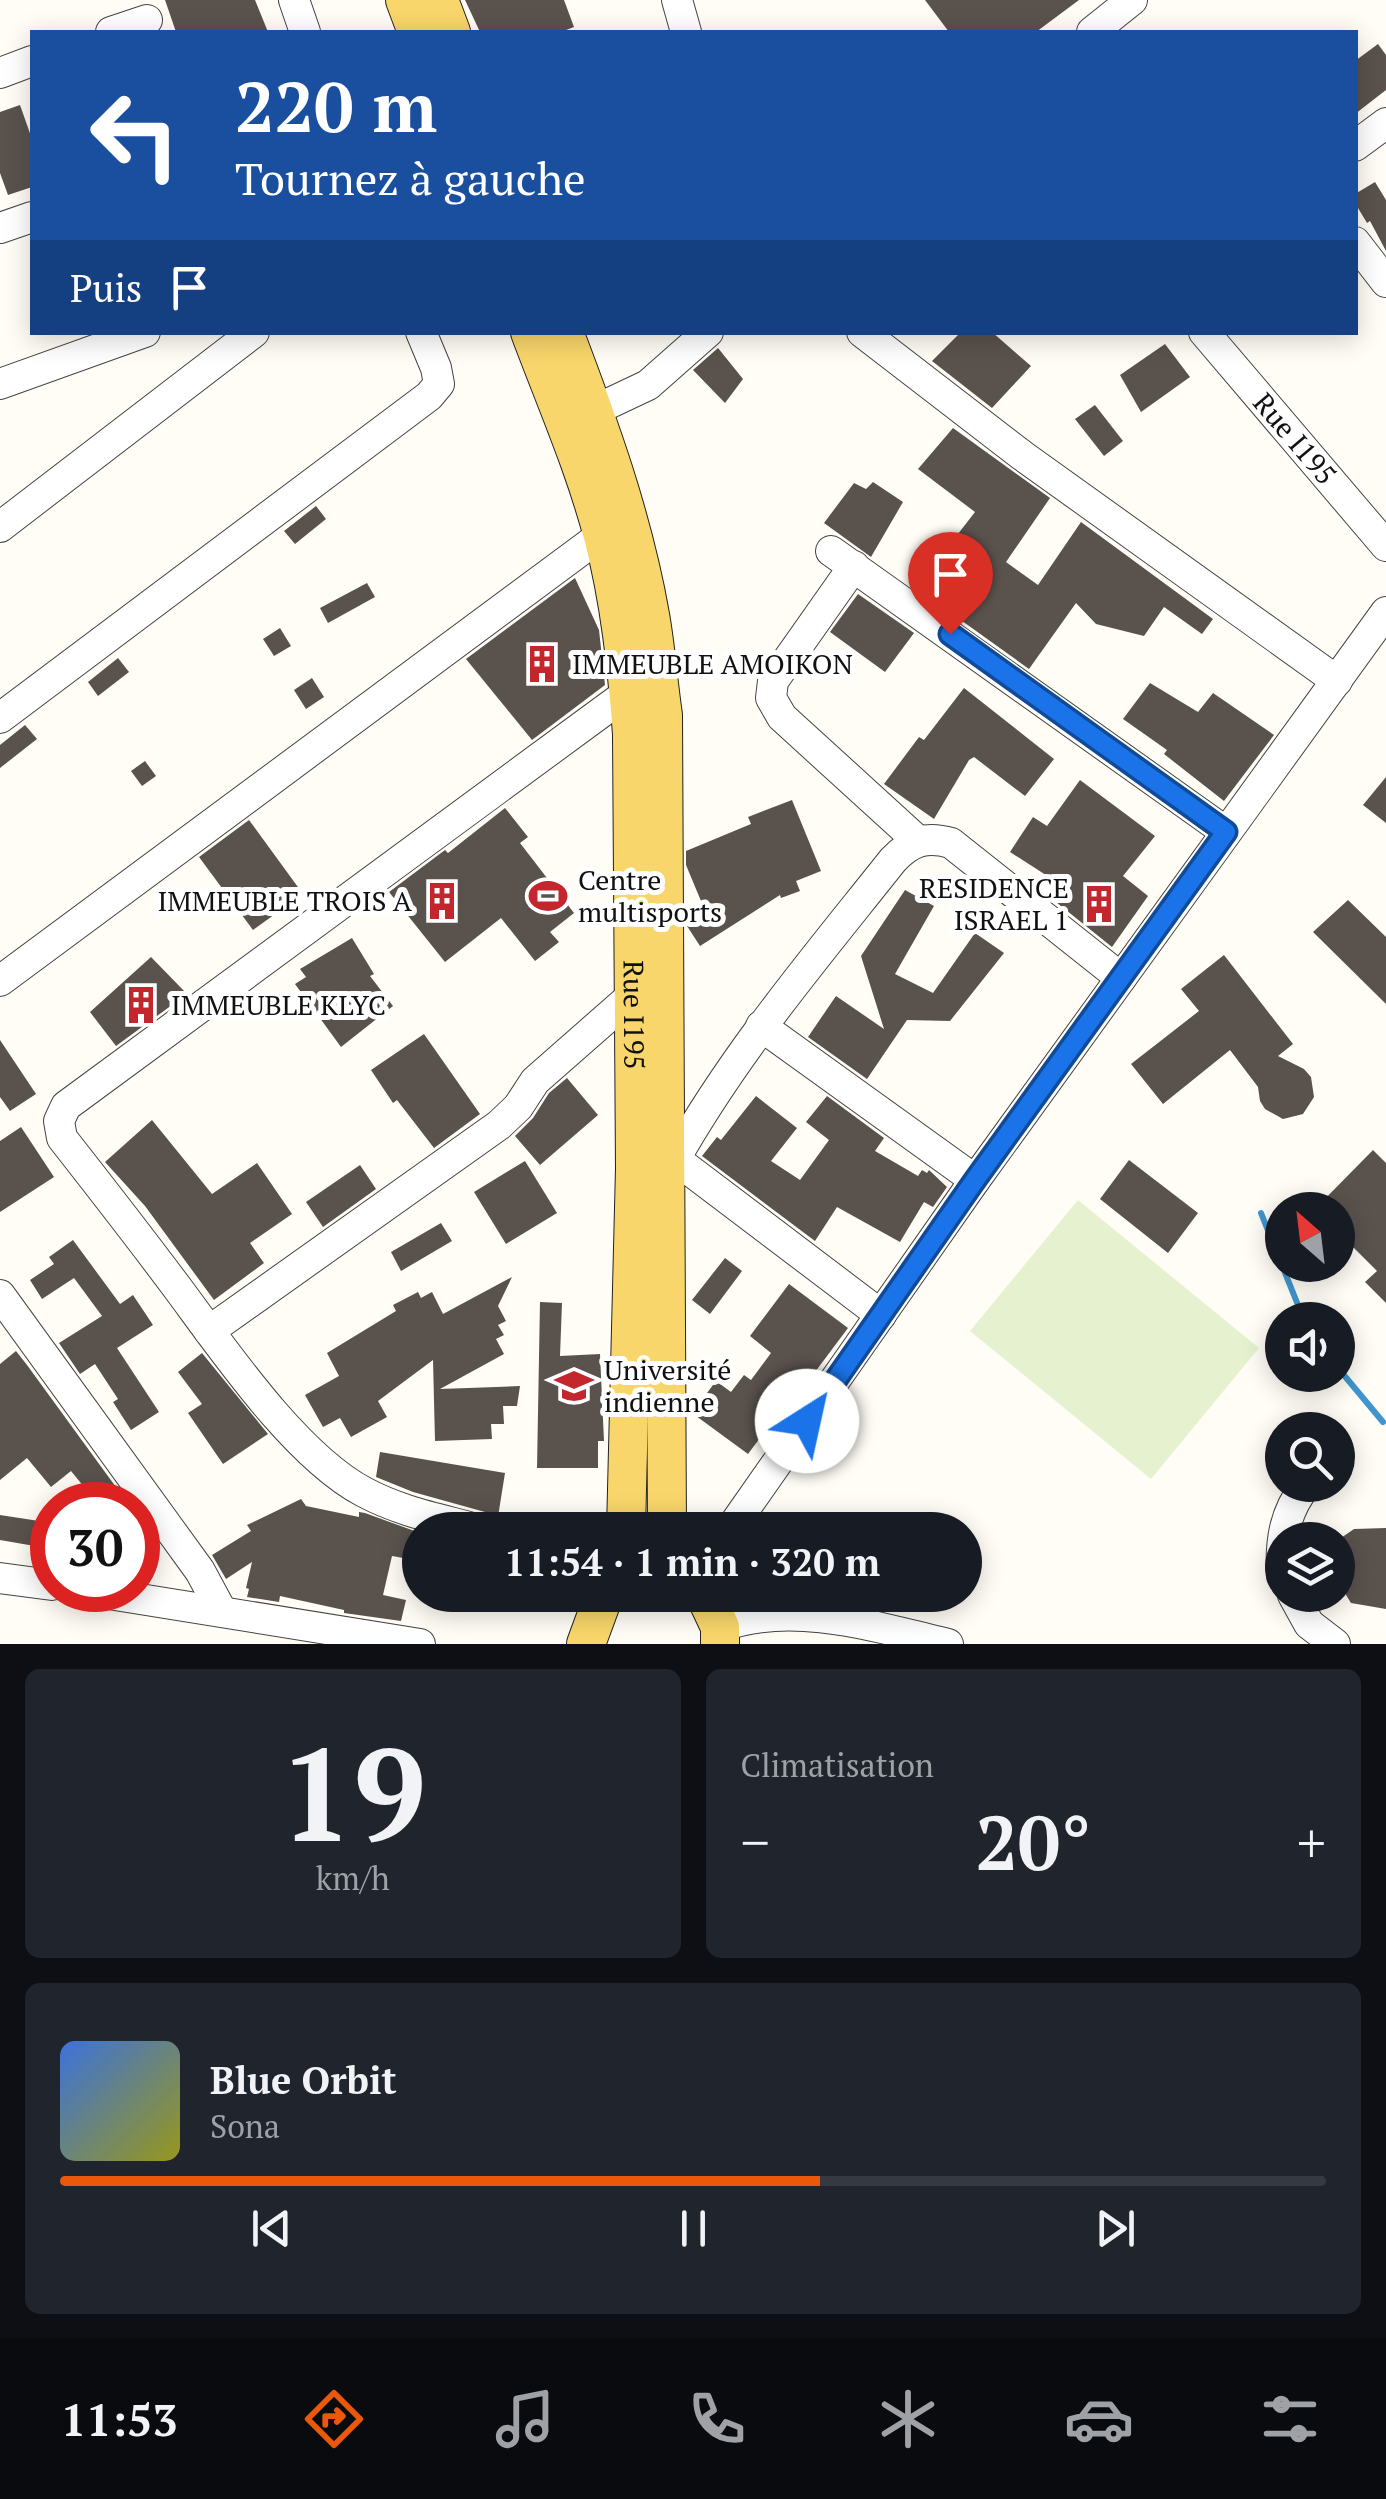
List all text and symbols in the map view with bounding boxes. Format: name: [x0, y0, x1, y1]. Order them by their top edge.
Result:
text: 220 m: [235, 59, 437, 152]
icon: left: [70, 70, 200, 200]
text: Tournez à gauche: [235, 148, 586, 208]
icon: arrive: [162, 260, 217, 315]
text: Puis: [70, 263, 142, 313]
street label: Rue I195: [1246, 385, 1345, 492]
pin: [908, 532, 993, 635]
icon: arrive: [923, 547, 978, 602]
building icon: IMMEUBLE AMOIKON: [521, 643, 563, 685]
place label: IMMEUBLE AMOIKON: [572, 645, 853, 682]
place label: Centre multisports: [578, 861, 722, 930]
place label: RESIDENCE ISRAEL 1: [919, 869, 1069, 938]
sports icon: Centre multisports: [527, 875, 569, 917]
building icon: IMMEUBLE TROIS A: [421, 880, 463, 922]
place label: IMMEUBLE TROIS A: [158, 882, 413, 919]
building icon: RESIDENCE ISRAEL 1: [1078, 883, 1120, 925]
street label: Rue I195: [616, 960, 653, 1070]
building icon: IMMEUBLE KLYC: [120, 984, 162, 1026]
place label: IMMEUBLE KLYC: [171, 986, 386, 1023]
north arrow: [1265, 1192, 1355, 1282]
map controls: [1265, 1192, 1355, 1612]
button: sound: [1265, 1302, 1355, 1392]
place label: Université indienne: [604, 1351, 731, 1420]
school or university icon: Université indienne: [553, 1365, 595, 1407]
position arrow: [755, 1369, 859, 1473]
button: search: [1265, 1412, 1355, 1502]
speed limit sign: 30: [30, 1482, 160, 1612]
button: layers: [1265, 1522, 1355, 1612]
text: 11:54 · 1 min · 320 m: [504, 1537, 880, 1587]
text: 19: [279, 1706, 426, 1878]
text: Climatisation: [741, 1744, 934, 1786]
text: 20°: [975, 1792, 1091, 1891]
text: −: [741, 1805, 770, 1878]
text: +: [1297, 1805, 1326, 1878]
text: km/h: [316, 1857, 390, 1899]
text: Blue Orbit: [210, 2055, 397, 2105]
text: Sona: [210, 2105, 280, 2147]
icon: previous: [244, 2201, 299, 2256]
icon: pause: [666, 2201, 721, 2256]
icon: next: [1088, 2201, 1143, 2256]
icon: directions: [299, 2384, 369, 2454]
icon: music: [490, 2384, 560, 2454]
icon: phone: [682, 2384, 752, 2454]
icon: climate: [873, 2384, 943, 2454]
icon: car: [1064, 2384, 1134, 2454]
icon: filters: [1255, 2384, 1325, 2454]
text: 11:53: [61, 2389, 178, 2449]

